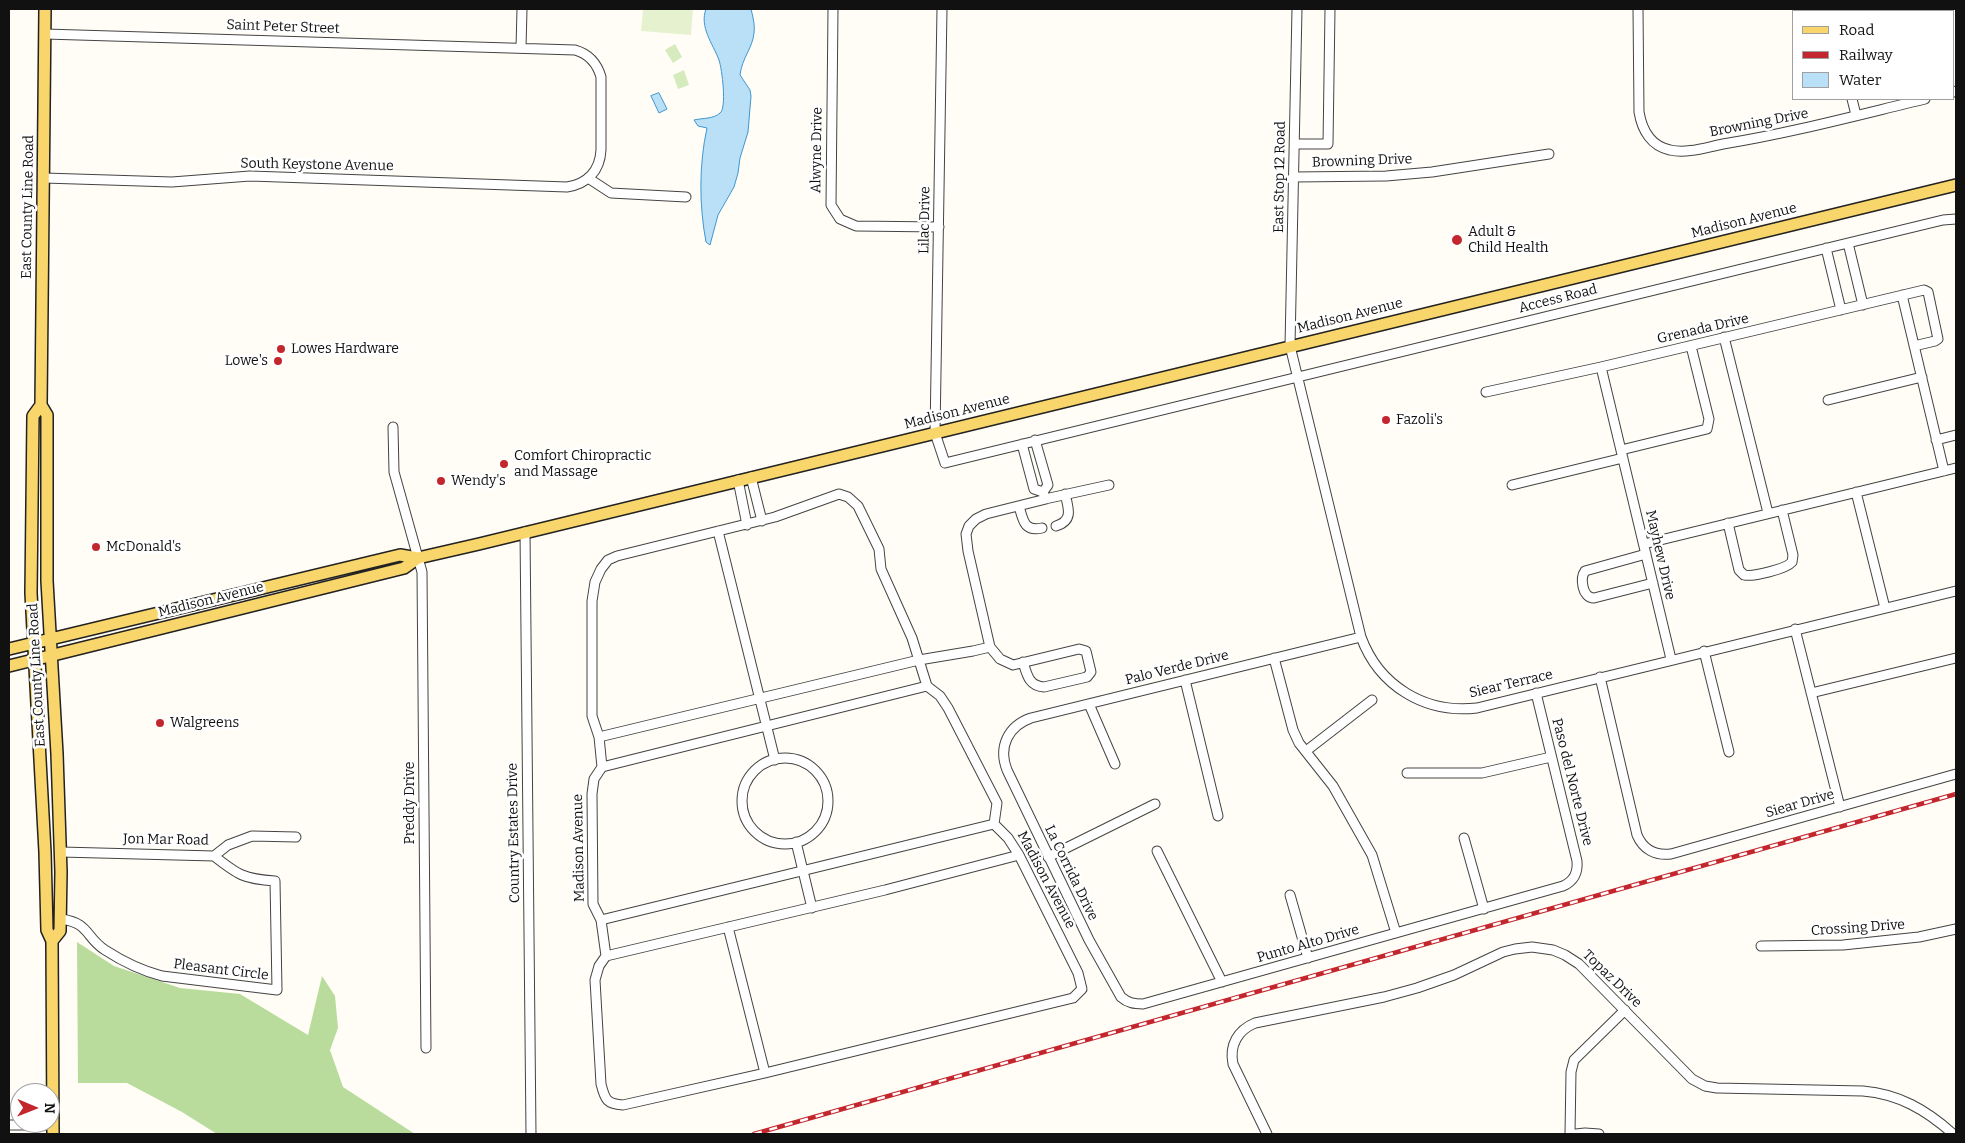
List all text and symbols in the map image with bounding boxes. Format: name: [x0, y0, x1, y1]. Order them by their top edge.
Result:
legend: [1792, 10, 1955, 100]
street label: Saint Peter Street: [226, 17, 340, 37]
text: Road: [1839, 21, 1874, 39]
text: Railway: [1839, 46, 1893, 64]
text: Water: [1839, 71, 1881, 89]
street label: Browning Drive: [1708, 105, 1810, 141]
street label: Alwyne Drive: [808, 107, 826, 193]
street label: East Stop 12 Road: [1271, 121, 1289, 233]
street label: East County Line Road: [18, 135, 38, 279]
street label: Browning Drive: [1311, 151, 1413, 171]
street label: South Keystone Avenue: [240, 155, 394, 175]
street label: Lilac Drive: [916, 186, 934, 254]
street label: Madison Avenue: [1690, 200, 1798, 242]
place label: Adult & Child Health: [1468, 224, 1549, 256]
marker: Adult & Child Health: [1450, 233, 1464, 247]
street label: Access Road: [1517, 281, 1599, 317]
street label: Madison Avenue: [1296, 295, 1404, 337]
street label: Grenada Drive: [1656, 310, 1750, 348]
place label: Lowes Hardware: [291, 341, 399, 357]
marker: Lowes Hardware: [275, 343, 287, 355]
place label: Lowe's: [225, 353, 268, 369]
marker: Lowe's: [272, 355, 284, 367]
street label: Madison Avenue: [903, 391, 1011, 433]
place label: Fazoli's: [1396, 412, 1443, 428]
marker: Fazoli's: [1380, 414, 1392, 426]
place label: Comfort Chiropractic and Massage: [514, 448, 651, 481]
marker: Comfort Chiropractic and Massage: [498, 458, 510, 470]
place label: Wendy's: [451, 473, 506, 489]
marker: Wendy's: [435, 475, 447, 487]
street label: Mayhew Drive: [1642, 509, 1678, 601]
place label: McDonald's: [106, 539, 181, 555]
marker: McDonald's: [90, 541, 102, 553]
street label: Madison Avenue: [157, 579, 265, 621]
street label: East County Line Road: [25, 603, 49, 747]
street label: Palo Verde Drive: [1124, 647, 1230, 689]
street label: Siear Terrace: [1467, 666, 1555, 702]
place label: Walgreens: [170, 715, 239, 731]
street label: Paso del Norte Drive: [1548, 716, 1596, 848]
marker: Walgreens: [154, 717, 166, 729]
street label: Preddy Drive: [402, 762, 418, 844]
street label: Country Estates Drive: [504, 763, 524, 903]
street label: Siear Drive: [1764, 786, 1836, 822]
street label: Madison Avenue: [570, 794, 588, 902]
street label: La Corrida Drive: [1041, 823, 1101, 923]
street label: Madison Avenue: [1013, 828, 1079, 932]
street label: Jon Mar Road: [123, 831, 209, 849]
street label: Crossing Drive: [1810, 916, 1906, 940]
street label: Punto Alto Drive: [1255, 921, 1361, 967]
street label: Topaz Drive: [1579, 947, 1645, 1011]
street label: Pleasant Circle: [172, 956, 270, 984]
north arrow: [10, 1083, 60, 1133]
text: N: [41, 1103, 58, 1114]

